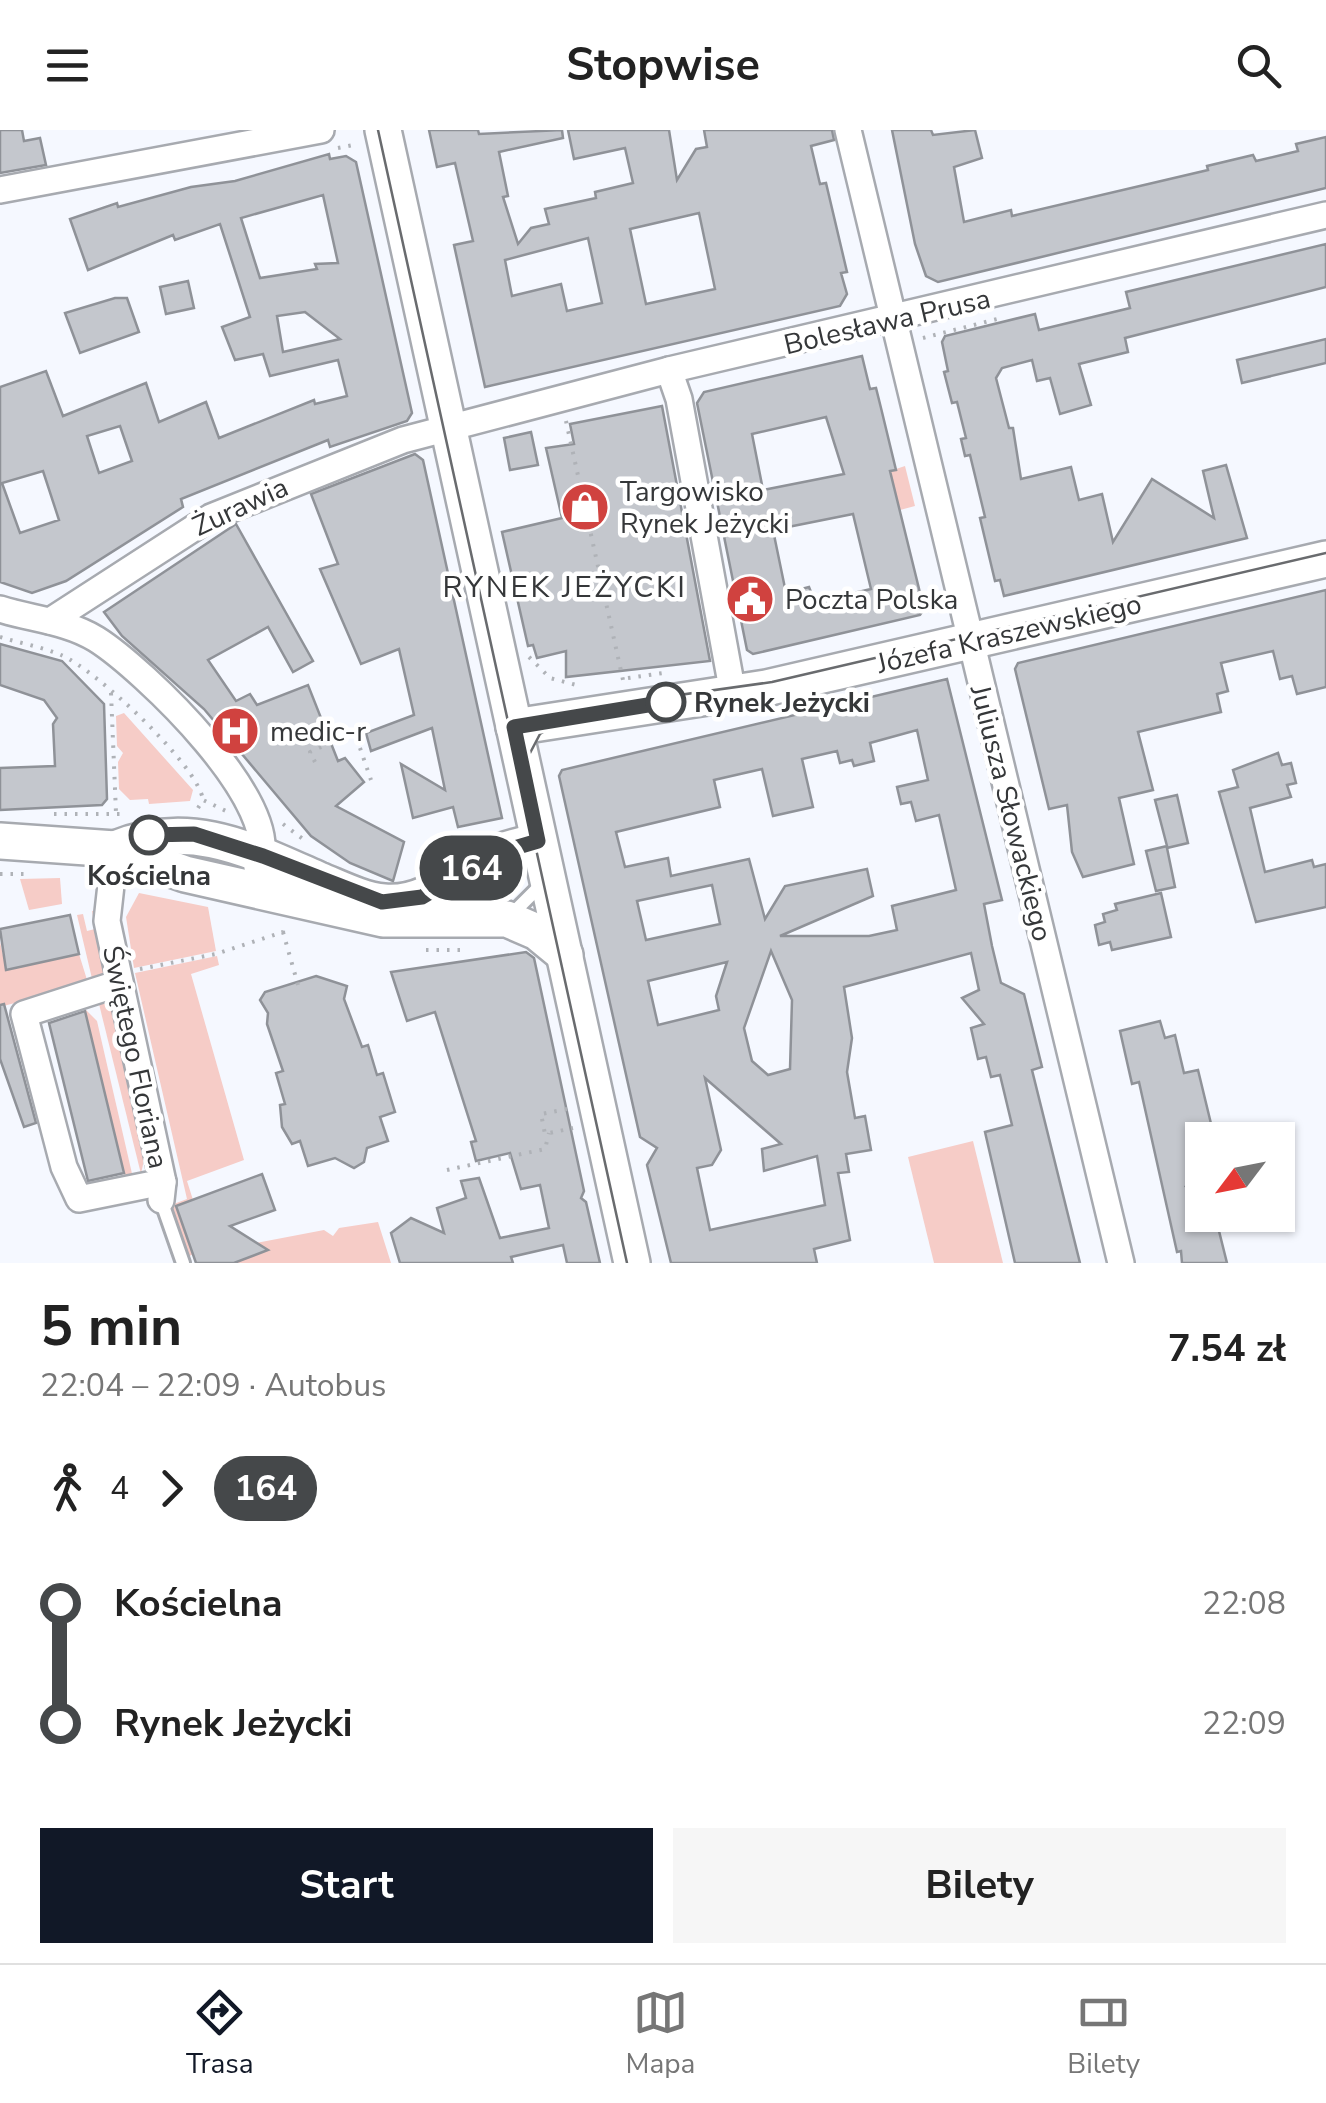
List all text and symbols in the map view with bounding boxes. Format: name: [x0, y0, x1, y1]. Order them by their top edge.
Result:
text: Stopwise: [566, 35, 760, 96]
icon: menu: [40, 38, 95, 93]
icon: search: [1231, 38, 1286, 93]
street label: Bolesława Prusa: [780, 280, 994, 364]
street label: Żurawia: [186, 468, 294, 546]
place label: Targowisko Rynek Jeżycki: [620, 473, 789, 543]
shop icon: Targowisko Rynek Jeżycki: [559, 481, 611, 533]
district label: RYNEK JEŻYCKI: [443, 567, 687, 608]
public building icon: Poczta Polska: [724, 573, 776, 625]
place label: Poczta Polska: [785, 581, 958, 619]
street label: Józefa Kraszewskiego: [872, 585, 1145, 683]
street label: Juliusza Słowackiego: [961, 680, 1061, 945]
marker: Rynek Jeżycki: [647, 683, 685, 721]
place label: Rynek Jeżycki: [694, 684, 870, 722]
hospital icon: medic-r: [209, 705, 261, 757]
place label: medic-r: [270, 713, 366, 751]
marker: Kościelna: [130, 816, 168, 854]
line badge: 164: [414, 836, 528, 900]
text: 164: [439, 845, 503, 892]
place label: Kościelna: [87, 857, 211, 895]
street label: Świętego Floriana: [93, 942, 177, 1172]
north arrow: [1185, 1122, 1295, 1232]
map controls: [1185, 1122, 1295, 1232]
text: 5 min: [40, 1289, 182, 1364]
text: 7.54 zł: [1168, 1323, 1286, 1374]
text: 22:04 – 22:09 · Autobus: [40, 1364, 387, 1407]
icon: walk: [40, 1461, 95, 1516]
icon: forward: [144, 1461, 199, 1516]
text: 164: [234, 1465, 297, 1512]
text: 4: [110, 1467, 129, 1510]
text: Kościelna: [114, 1578, 283, 1629]
text: 22:08: [1202, 1582, 1286, 1625]
text: Rynek Jeżycki: [114, 1698, 353, 1749]
text: 22:09: [1202, 1702, 1286, 1745]
button: Start: [40, 1828, 653, 1943]
button: Bilety: [673, 1828, 1286, 1943]
tab: Trasa: [186, 1985, 254, 2083]
tab: Mapa: [625, 1985, 695, 2083]
tab: Bilety: [1067, 1985, 1140, 2083]

